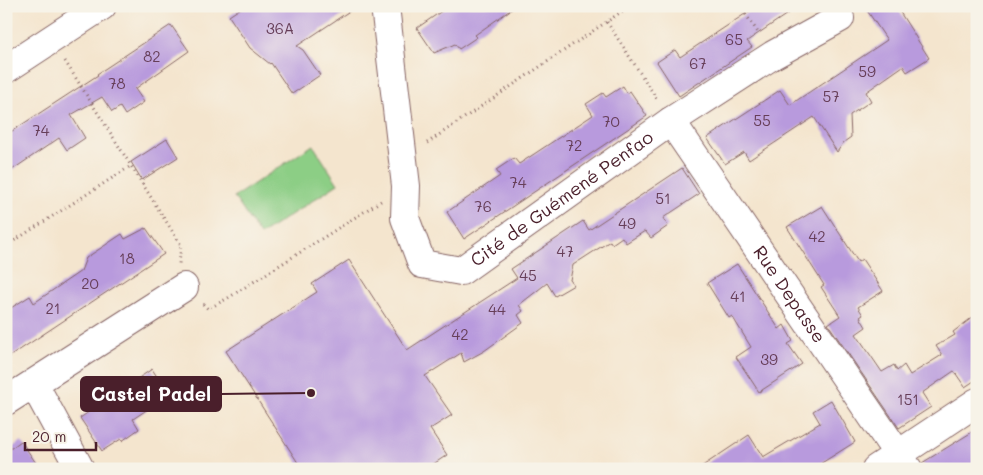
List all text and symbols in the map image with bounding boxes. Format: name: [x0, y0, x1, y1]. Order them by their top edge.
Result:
house number: 36A: [266, 18, 294, 38]
house number: 65: [725, 29, 743, 49]
house number: 82: [143, 46, 161, 66]
house number: 67: [689, 53, 707, 73]
house number: 59: [858, 61, 876, 81]
house number: 78: [108, 73, 126, 93]
house number: 57: [822, 86, 840, 106]
house number: 55: [753, 110, 771, 130]
house number: 70: [602, 111, 620, 131]
house number: 74: [32, 120, 50, 140]
street label: Cité de Guémené Penfao: [465, 124, 658, 272]
house number: 72: [566, 135, 582, 155]
house number: 74: [509, 172, 527, 192]
house number: 51: [655, 188, 671, 208]
house number: 76: [474, 196, 492, 216]
house number: 49: [618, 213, 636, 233]
house number: 42: [808, 226, 826, 246]
house number: 47: [556, 241, 574, 261]
street label: Rue Depasse: [748, 241, 832, 347]
house number: 18: [119, 248, 135, 268]
house number: 45: [519, 265, 537, 285]
house number: 20: [81, 273, 99, 293]
house number: 41: [730, 286, 746, 306]
house number: 21: [45, 298, 61, 318]
house number: 44: [488, 299, 506, 319]
house number: 42: [451, 324, 469, 344]
house number: 39: [760, 349, 778, 369]
callout: Castel Padel: [81, 377, 221, 411]
text: Castel Padel: [91, 381, 211, 406]
house number: 151: [897, 389, 919, 409]
scale bar: [25, 420, 96, 452]
text: 20 m: [32, 426, 66, 446]

